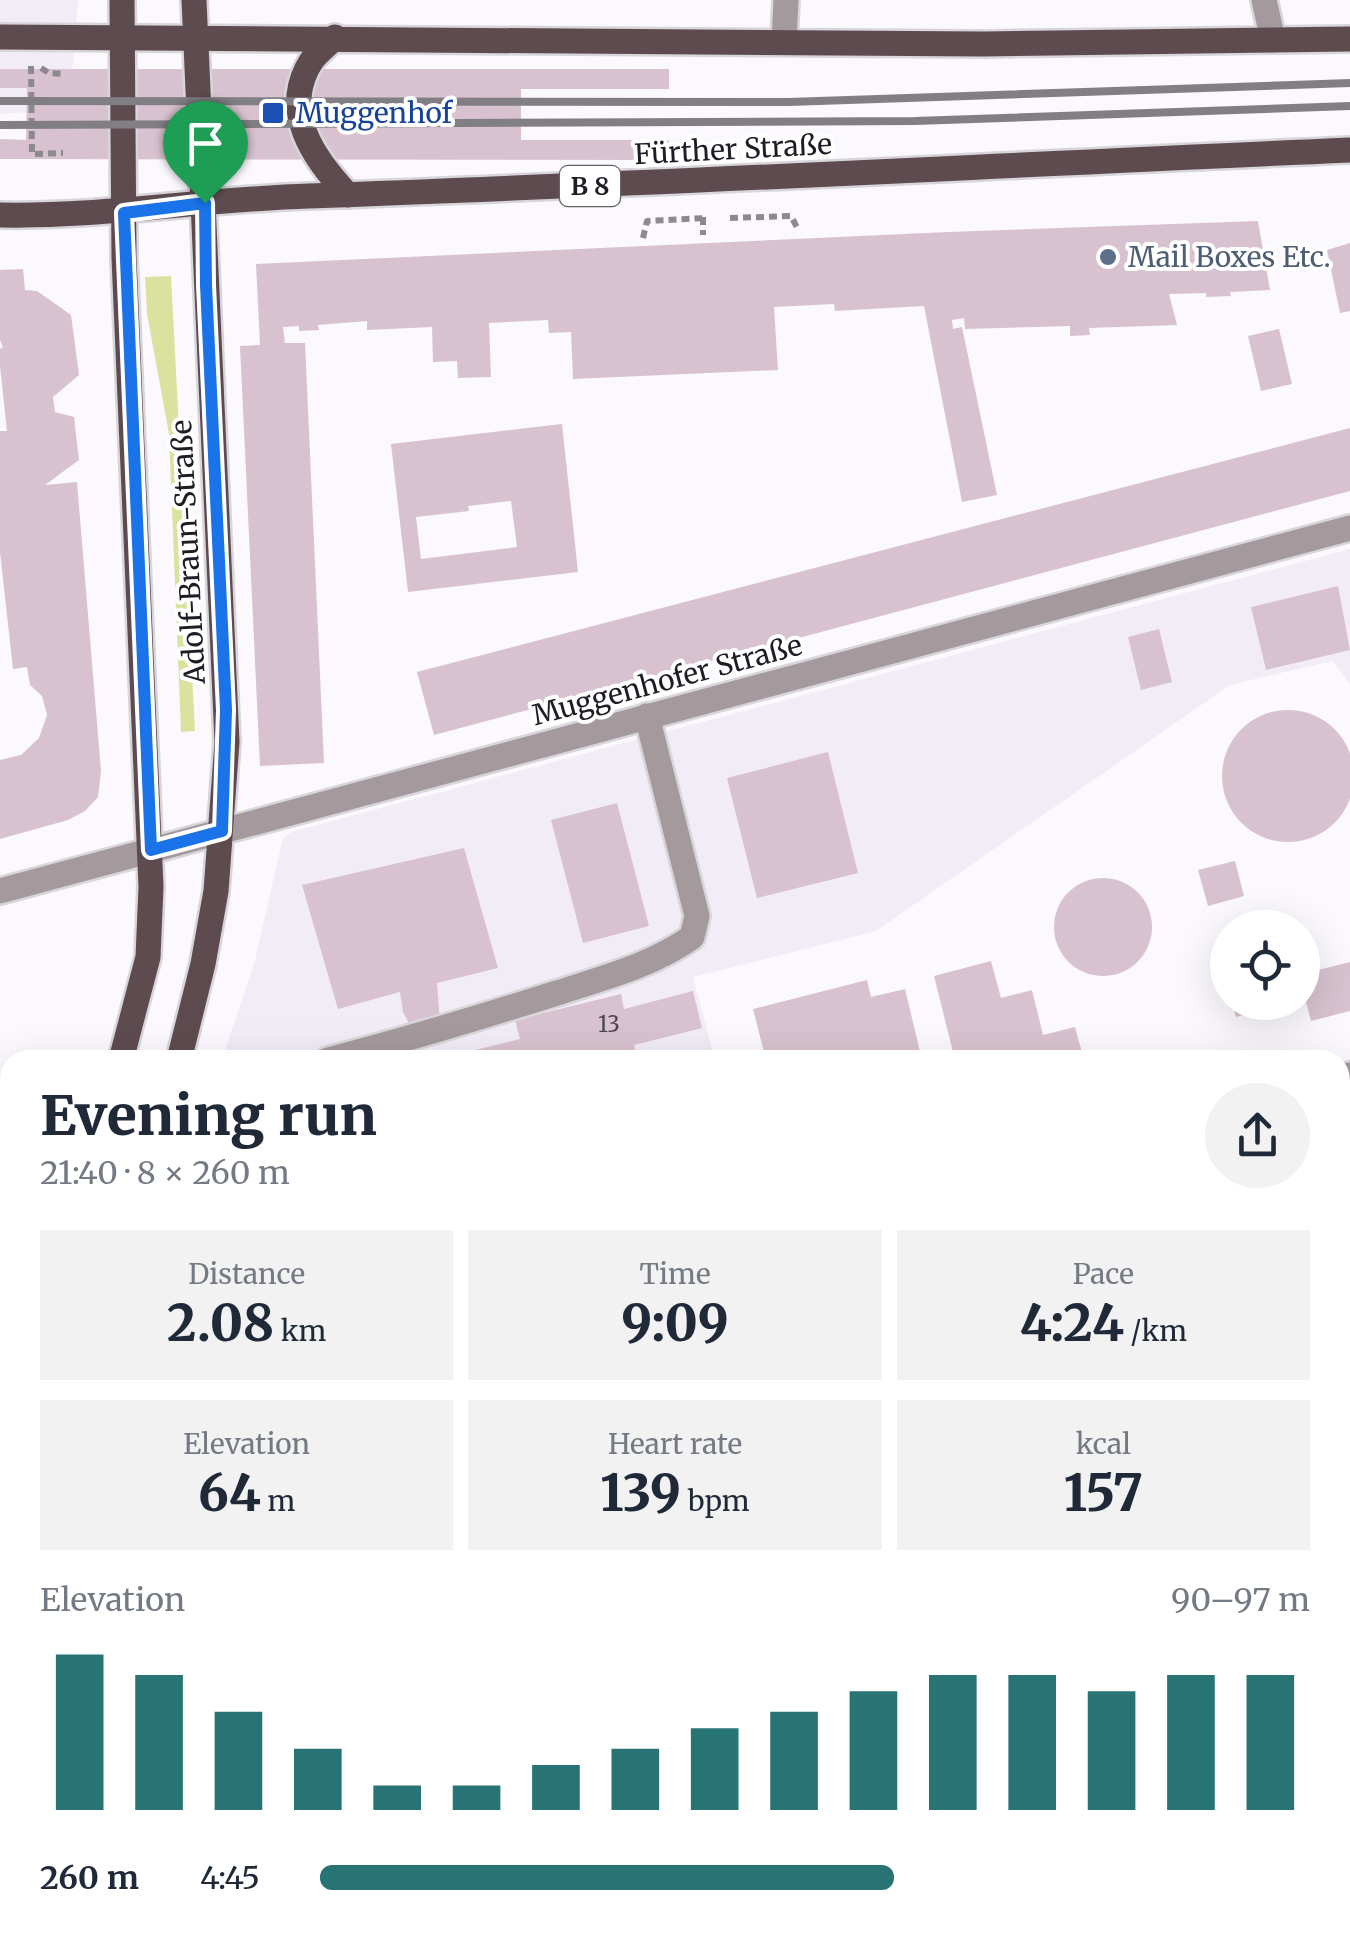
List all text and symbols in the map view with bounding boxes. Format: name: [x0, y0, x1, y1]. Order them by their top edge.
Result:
place label: Muggenhof: [296, 95, 454, 131]
marker: Muggenhof: [260, 100, 286, 126]
pin: [163, 101, 248, 204]
icon: arrive: [178, 116, 233, 171]
street label: Fürther Straße: [633, 126, 833, 172]
road number: B 8: [560, 166, 620, 206]
place label: Mail Boxes Etc.: [1128, 239, 1331, 275]
marker: Mail Boxes Etc.: [1097, 246, 1119, 268]
street label: Adolf-Braun-Straße: [163, 419, 213, 686]
street label: Muggenhofer Straße: [528, 627, 806, 733]
map controls: [1210, 910, 1320, 1020]
button: locate: [1210, 910, 1320, 1020]
house number: 13: [598, 1010, 620, 1038]
text: Evening run: [40, 1081, 377, 1150]
button: share: [1205, 1083, 1310, 1188]
text: 21:40 · 8 × 260 m: [40, 1153, 290, 1193]
text: Distance: [188, 1256, 305, 1292]
text: Time: [639, 1256, 710, 1292]
text: Pace: [1073, 1256, 1134, 1292]
text: 2.08: [167, 1292, 274, 1355]
text: 9:09: [621, 1292, 729, 1355]
text: 4:24: [1020, 1292, 1124, 1355]
text: km: [274, 1313, 326, 1349]
text: /km: [1124, 1313, 1187, 1349]
text: Elevation: [183, 1426, 310, 1462]
text: Heart rate: [608, 1426, 742, 1462]
text: kcal: [1076, 1426, 1131, 1462]
text: 64: [198, 1462, 261, 1525]
text: 139: [600, 1462, 681, 1525]
text: 157: [1064, 1462, 1143, 1525]
text: m: [261, 1483, 295, 1519]
text: bpm: [681, 1483, 750, 1519]
text: Elevation: [40, 1580, 185, 1620]
text: 90–97 m: [1171, 1580, 1310, 1620]
text: 260 m: [40, 1858, 139, 1898]
text: 4:45: [200, 1858, 260, 1898]

